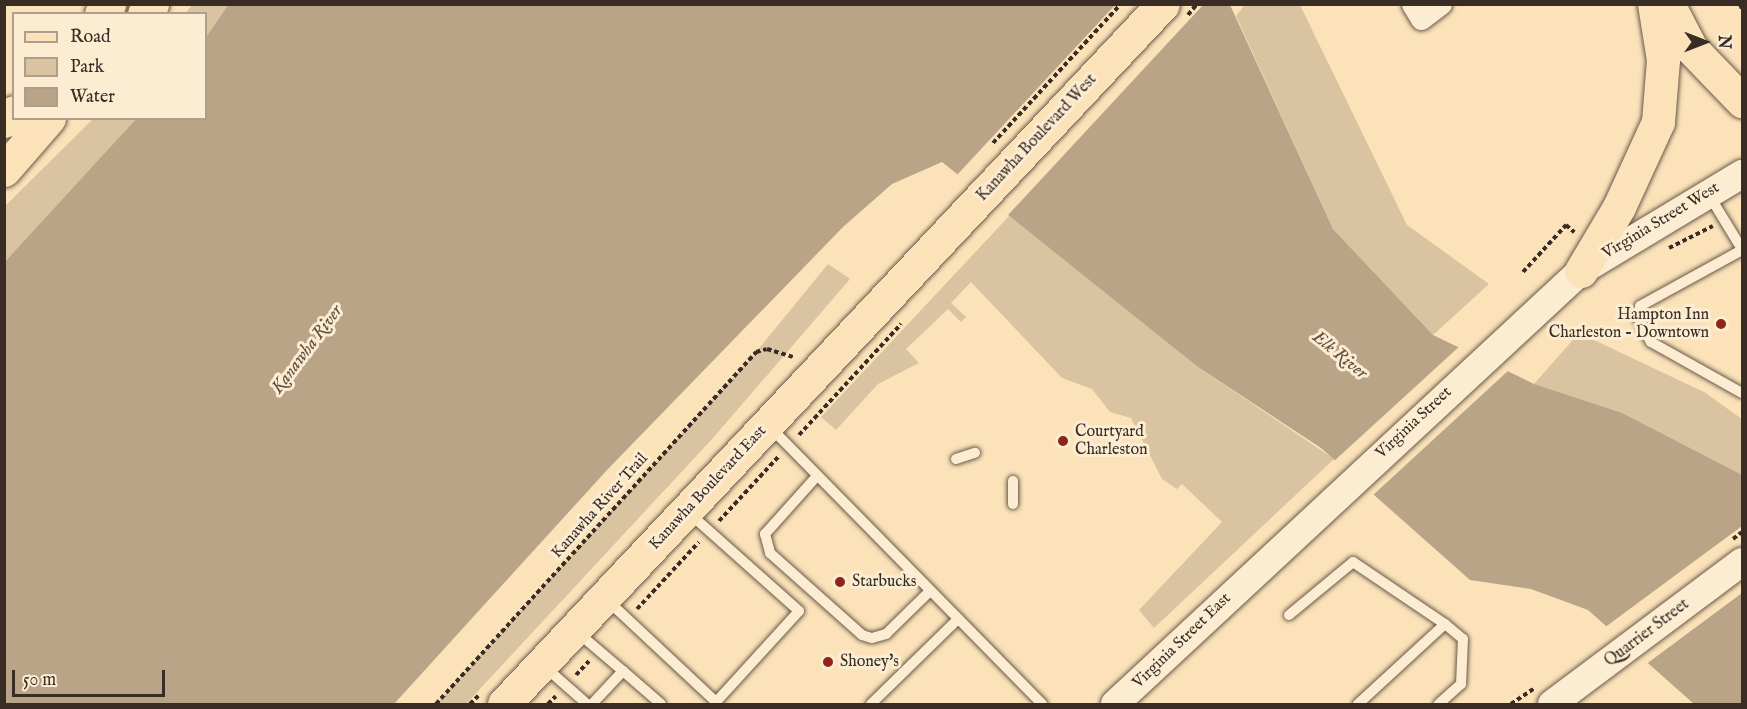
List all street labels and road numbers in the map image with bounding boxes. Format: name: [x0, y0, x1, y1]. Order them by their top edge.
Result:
street label: Kanawha Boulevard West: [973, 70, 1101, 206]
street label: Virginia Street West: [1599, 179, 1723, 263]
street label: Virginia Street: [1372, 383, 1456, 463]
street label: Kanawha Boulevard East: [645, 422, 771, 554]
street label: Kanawha River Trail: [548, 449, 652, 563]
street label: Virginia Street East: [1129, 589, 1235, 693]
street label: Quarrier Street: [1601, 595, 1693, 671]

